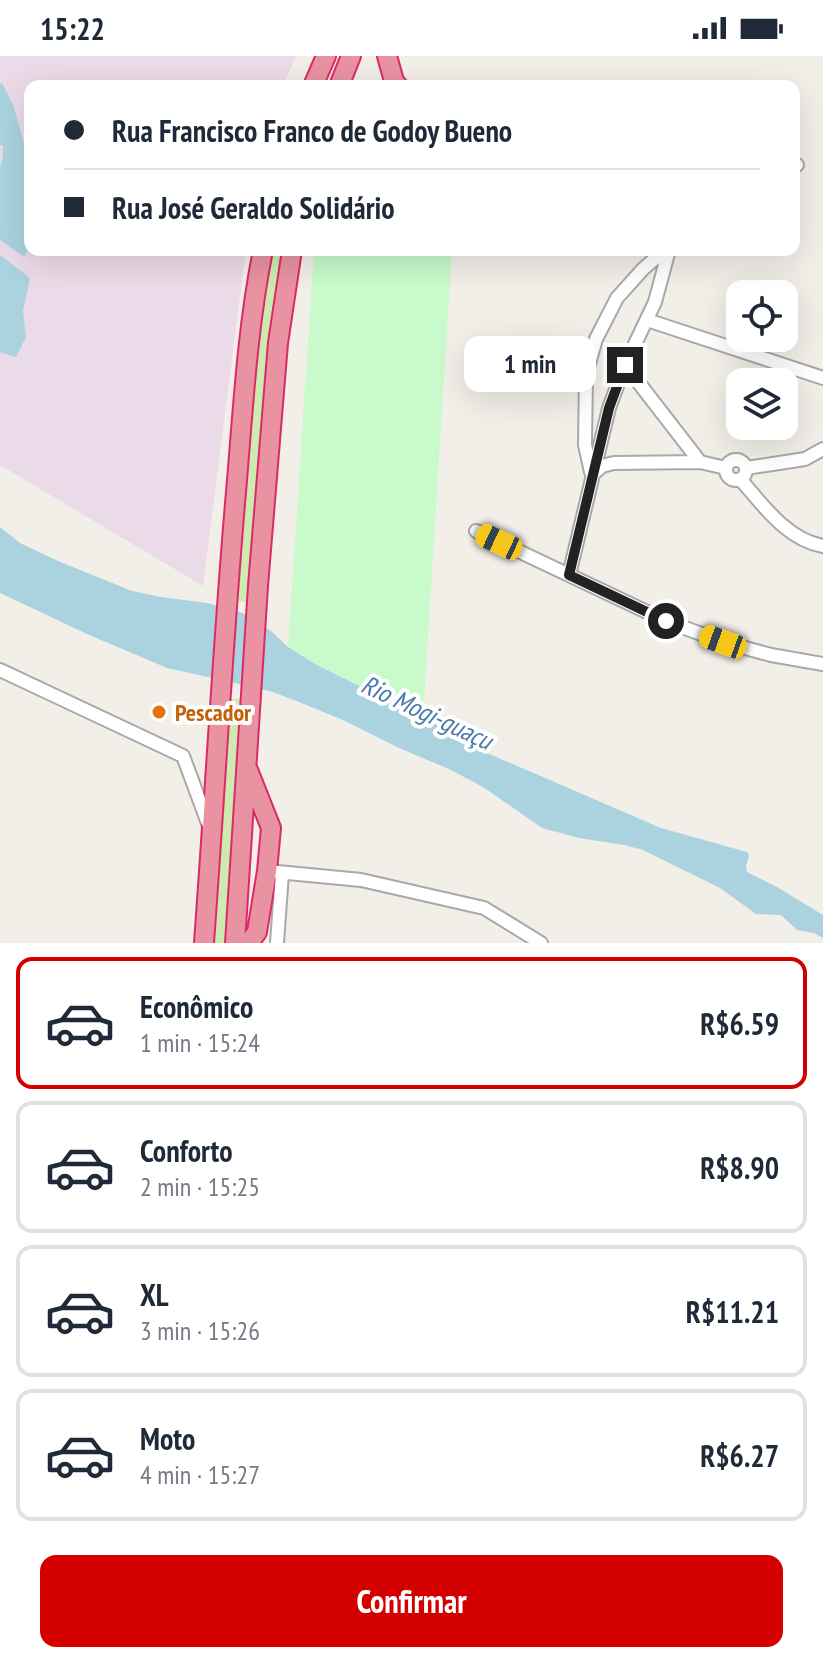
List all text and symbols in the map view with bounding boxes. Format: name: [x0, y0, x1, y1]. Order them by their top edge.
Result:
text: 15:22: [40, 9, 105, 48]
text: Rua Francisco Franco de Godoy Bueno: [112, 111, 512, 150]
text: Rua José Geraldo Solidário: [112, 188, 395, 227]
map controls: [726, 280, 798, 440]
button: locate: [726, 280, 798, 352]
callout: 1 min: [465, 337, 597, 393]
text: 1 min: [504, 347, 556, 380]
route end: [607, 347, 643, 383]
button: layers: [726, 368, 798, 440]
car: [472, 521, 526, 563]
route start: [648, 603, 684, 639]
car: [696, 623, 750, 661]
water label: Rio Mogi-guaçu: [356, 667, 499, 757]
place label: Pescador: [175, 697, 252, 728]
marker: Pescador: [150, 703, 168, 721]
icon: car: [44, 987, 116, 1059]
text: Econômico: [140, 987, 253, 1026]
text: R$6.59: [700, 1004, 779, 1043]
text: 1 min · 15:24: [140, 1026, 260, 1059]
icon: car: [44, 1131, 116, 1203]
text: Conforto: [140, 1131, 233, 1170]
text: R$8.90: [700, 1148, 779, 1187]
text: 2 min · 15:25: [140, 1170, 260, 1203]
icon: car: [44, 1275, 116, 1347]
text: XL: [140, 1275, 169, 1314]
text: R$11.21: [686, 1292, 779, 1331]
text: 3 min · 15:26: [140, 1314, 260, 1347]
icon: car: [44, 1419, 116, 1491]
text: Moto: [140, 1419, 195, 1458]
text: R$6.27: [700, 1436, 779, 1475]
text: 4 min · 15:27: [140, 1458, 260, 1491]
button: Confirmar: [40, 1555, 783, 1647]

